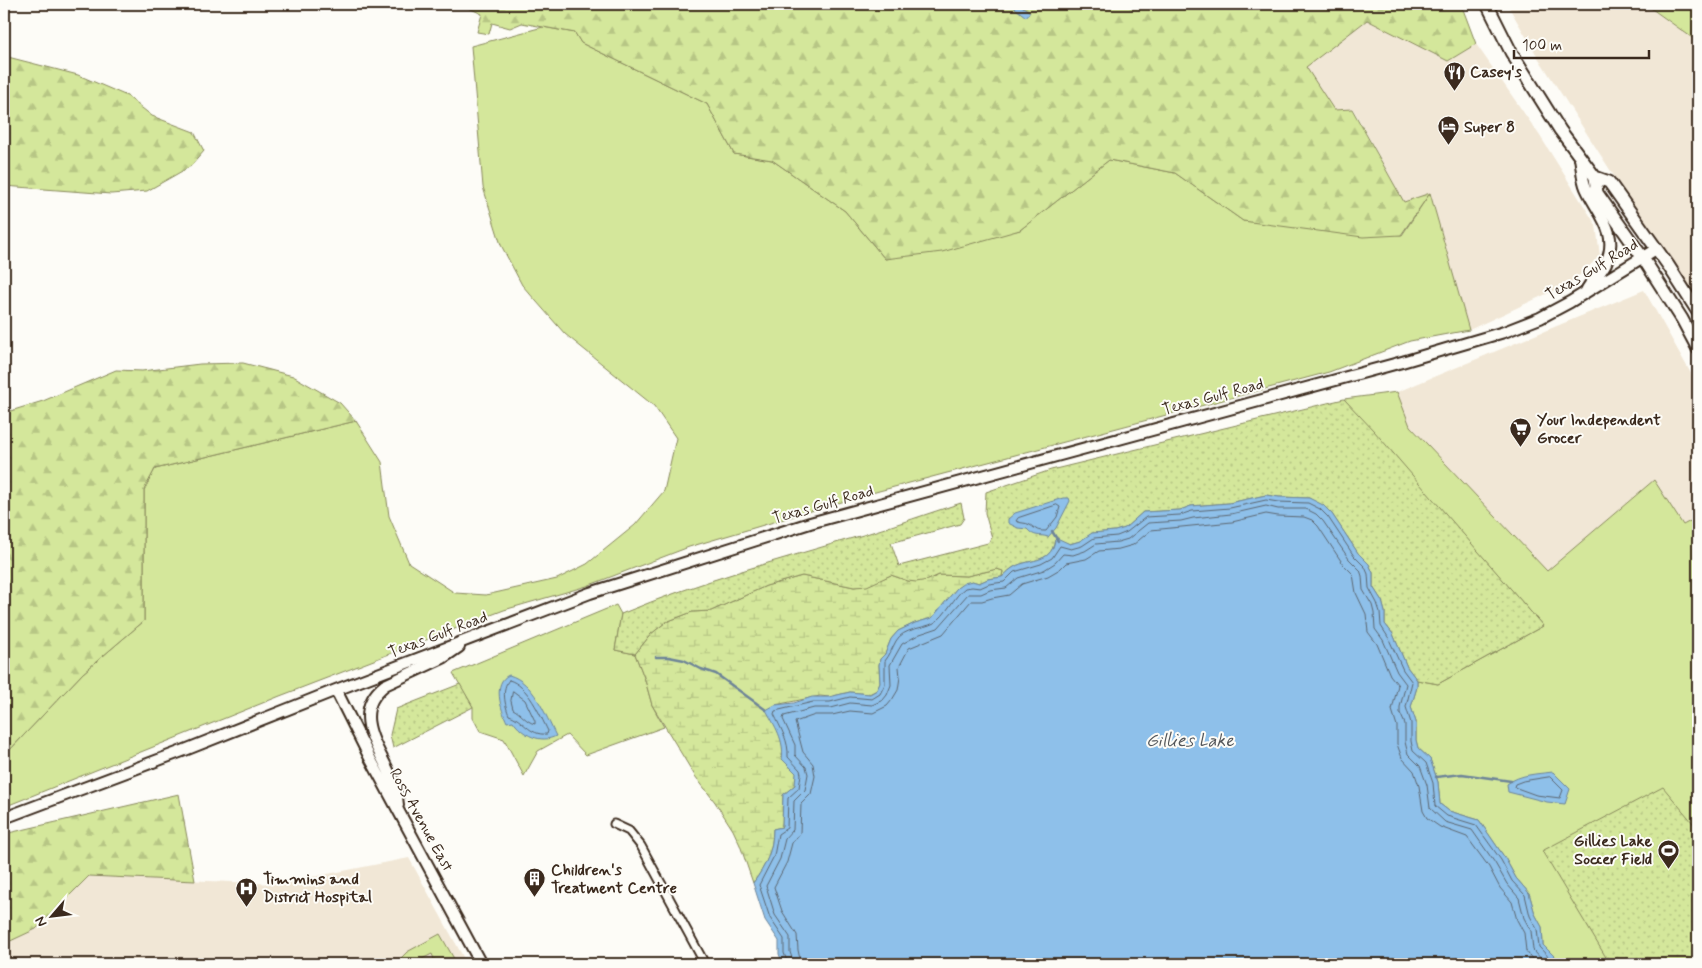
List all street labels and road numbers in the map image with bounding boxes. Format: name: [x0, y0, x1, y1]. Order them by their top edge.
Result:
street label: Texas Gulf Road: [1542, 234, 1642, 306]
street label: Texas Gulf Road: [1160, 373, 1266, 421]
street label: Texas Gulf Road: [770, 480, 876, 530]
street label: Texas Gulf Road: [385, 606, 491, 664]
street label: Ross Avenue East: [384, 765, 458, 875]

